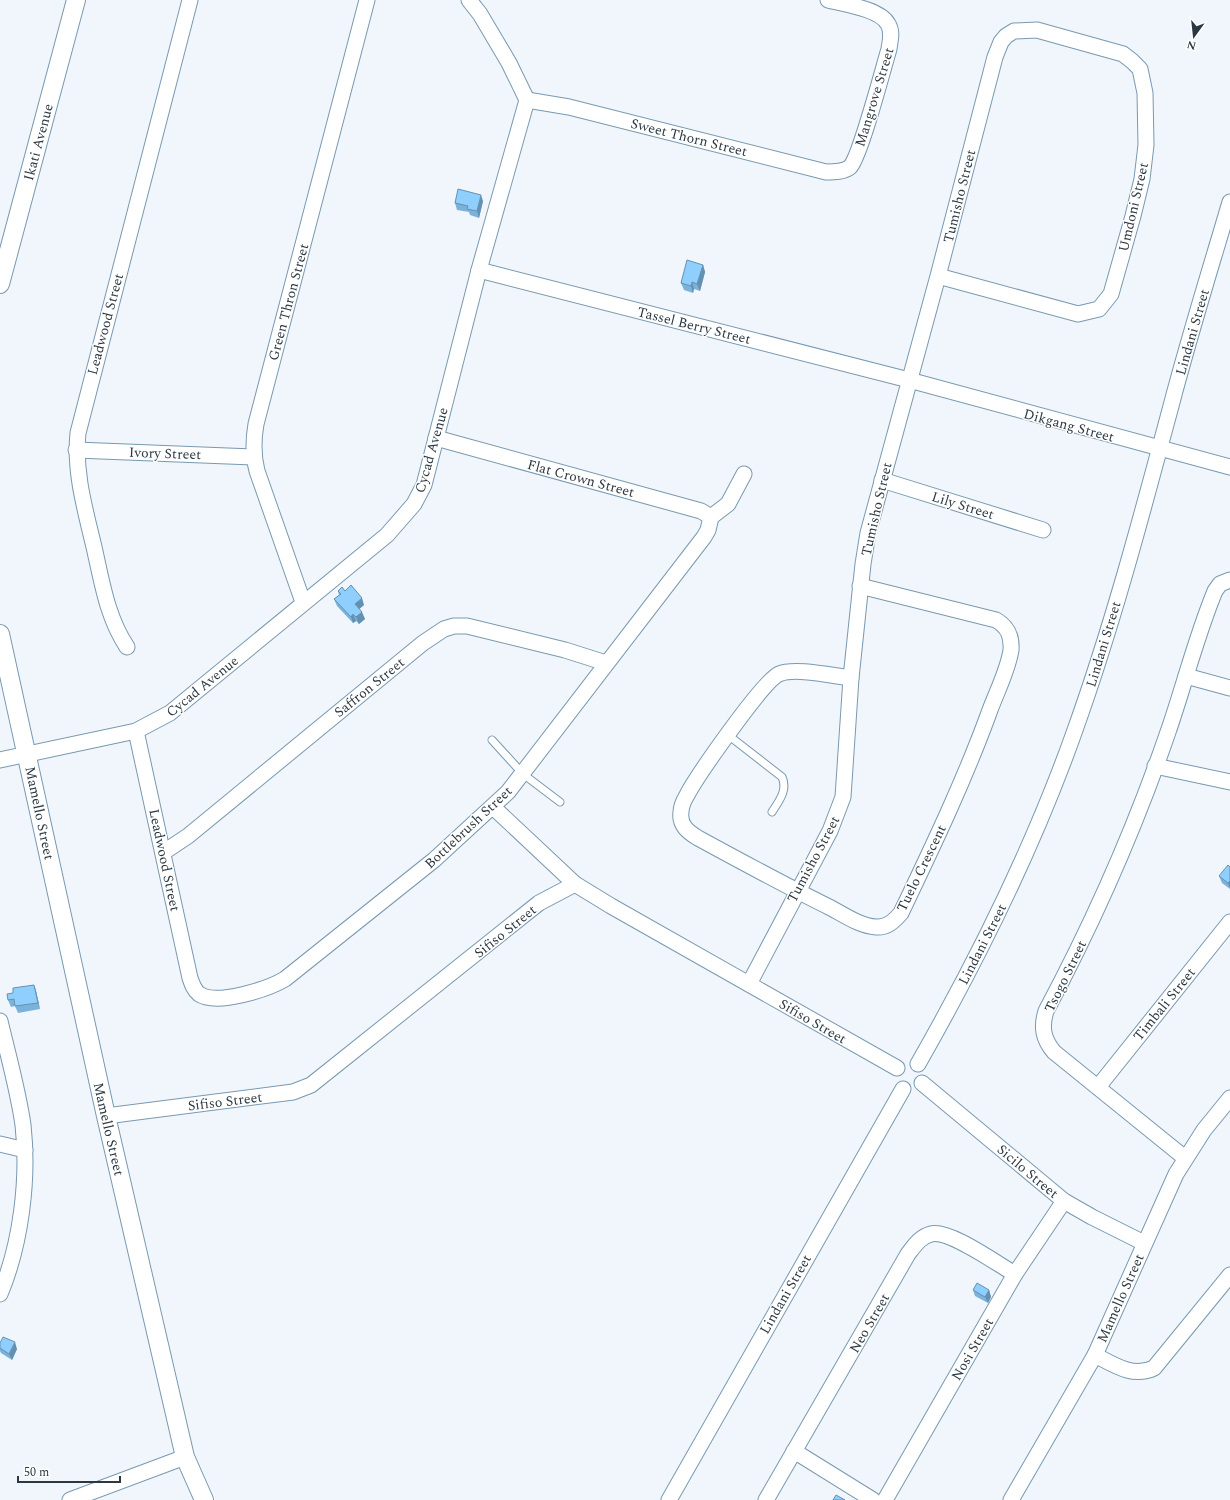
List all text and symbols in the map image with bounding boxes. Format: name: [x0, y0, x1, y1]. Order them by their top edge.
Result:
north arrow: [1174, 16, 1214, 56]
text: N: [1185, 36, 1198, 55]
street label: Mangrove Street: [849, 45, 900, 149]
street label: Ikati Avenue: [18, 101, 59, 183]
street label: Sweet Thorn Street: [628, 113, 749, 162]
street label: Tumisho Street: [938, 147, 981, 245]
street label: Umdoni Street: [1113, 160, 1154, 254]
street label: Green Thron Street: [263, 241, 314, 363]
street label: Leadwood Street: [82, 271, 129, 377]
street label: Lindani Street: [1170, 287, 1215, 378]
street label: Tassel Berry Street: [635, 301, 753, 350]
street label: Dikgang Street: [1021, 403, 1117, 448]
street label: Cycad Avenue: [409, 405, 454, 495]
street label: Ivory Street: [129, 442, 201, 465]
street label: Flat Crown Street: [525, 454, 637, 503]
street label: Tumisho Street: [856, 460, 897, 558]
street label: Lily Street: [929, 486, 997, 525]
street label: Lindani Street: [1080, 599, 1127, 690]
street label: Cycad Avenue: [162, 650, 243, 722]
street label: Saffron Street: [329, 652, 409, 722]
street label: Mamello Street: [19, 764, 60, 862]
street label: Bottlebrush Street: [420, 781, 517, 874]
street label: Leadwood Street: [143, 807, 186, 913]
street label: Tumisho Street: [782, 812, 845, 906]
street label: Tuelo Crescent: [891, 821, 952, 915]
street label: Sifiso Street: [470, 900, 541, 963]
street label: Lindani Street: [953, 900, 1012, 989]
street label: Tsogo Street: [1039, 937, 1092, 1016]
street label: Timbali Street: [1128, 963, 1201, 1046]
street label: Sifiso Street: [775, 994, 850, 1049]
street label: Mamello Street: [88, 1080, 129, 1178]
street label: Sifiso Street: [187, 1087, 264, 1116]
street label: Sicilo Street: [992, 1139, 1063, 1203]
street label: Mamello Street: [1092, 1250, 1149, 1346]
street label: Lindani Street: [754, 1251, 817, 1338]
street label: Neo Street: [844, 1289, 895, 1357]
street label: Nosi Street: [946, 1314, 999, 1385]
scale bar: [18, 1458, 120, 1484]
text: 50 m: [24, 1463, 49, 1482]

